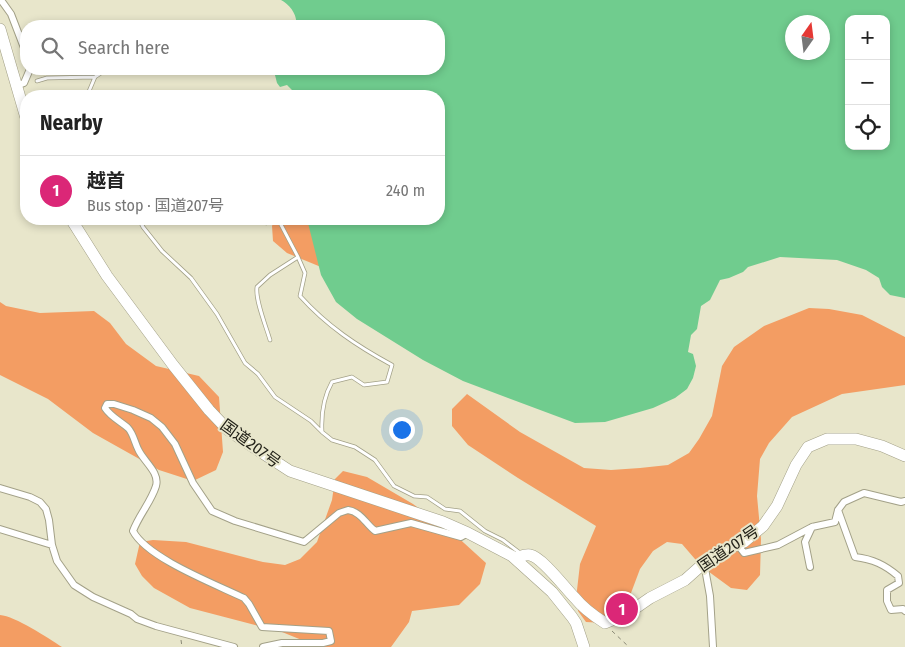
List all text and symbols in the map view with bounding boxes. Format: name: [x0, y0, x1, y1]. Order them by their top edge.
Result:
north arrow: [785, 15, 830, 60]
map controls: [845, 15, 890, 150]
button: +: [845, 15, 890, 60]
search box: [20, 20, 445, 75]
icon: search: [38, 34, 66, 62]
text: Search here: [78, 36, 170, 59]
button: −: [845, 60, 890, 105]
button: locate: [845, 105, 890, 150]
text: Nearby: [40, 110, 102, 136]
text: 越首: [87, 169, 125, 192]
text: 1: [53, 181, 59, 200]
text: 240 m: [386, 181, 425, 200]
text: Bus stop · 国道207号: [87, 196, 224, 215]
street label: 国道207号: [217, 415, 284, 472]
your location: [389, 417, 415, 443]
street label: 国道207号: [694, 521, 762, 576]
pin: 1: [606, 590, 638, 628]

